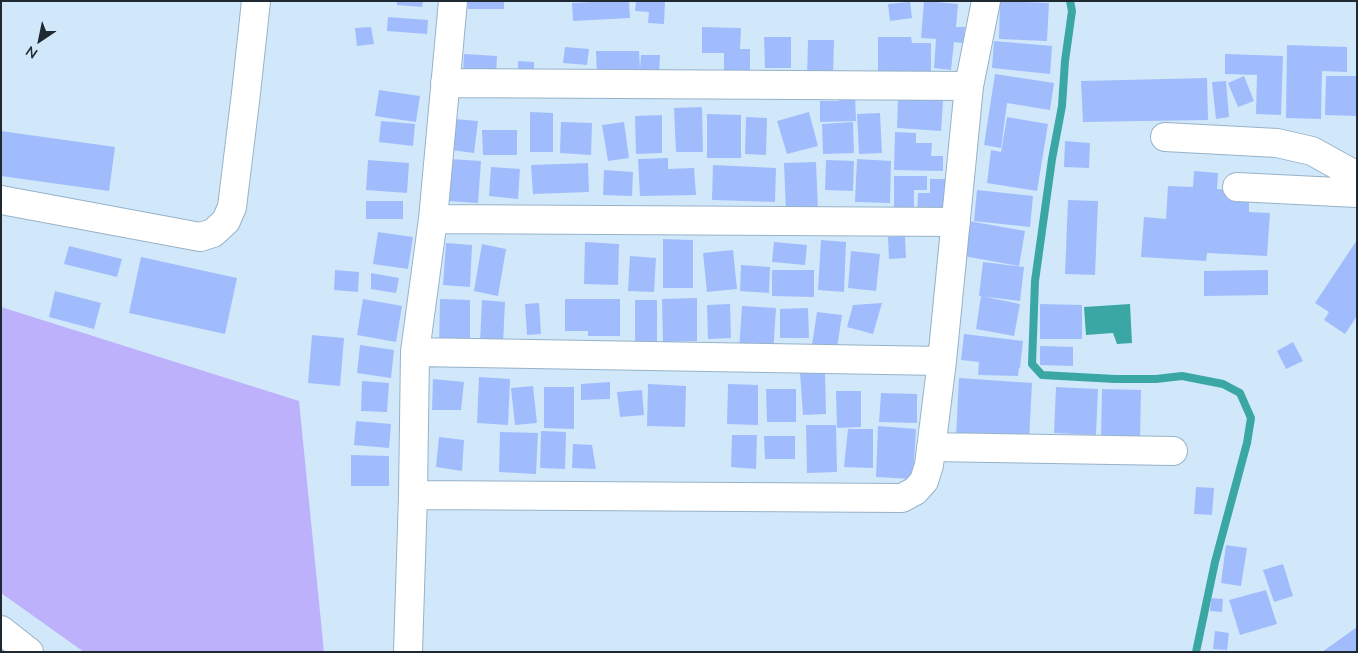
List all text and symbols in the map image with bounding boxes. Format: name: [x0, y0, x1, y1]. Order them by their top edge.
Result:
north arrow: [15, 15, 65, 65]
text: N: [22, 42, 41, 63]

